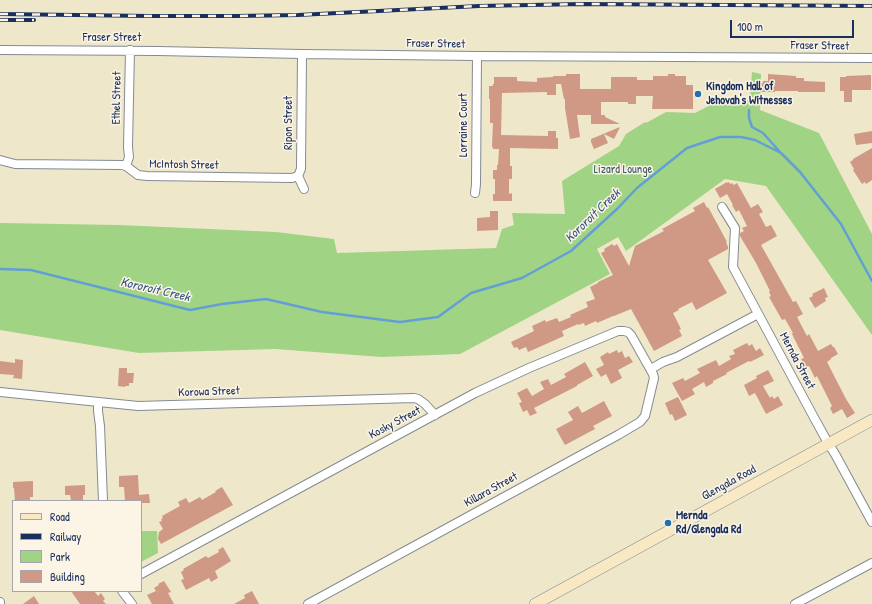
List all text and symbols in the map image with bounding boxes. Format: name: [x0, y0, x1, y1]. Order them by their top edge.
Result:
scale bar: [732, 12, 856, 38]
text: 100 m: [737, 18, 763, 35]
street label: Fraser Street: [83, 31, 141, 45]
street label: Fraser Street: [407, 36, 465, 52]
street label: Fraser Street: [791, 38, 849, 54]
street label: Ethel Street: [109, 71, 125, 125]
place label: Kingdom Hall of Jehovah's Witnesses: [706, 80, 792, 108]
marker: Kingdom Hall of Jehovah's Witnesses: [693, 89, 703, 99]
street label: Lorraine Court: [457, 93, 471, 157]
street label: Ripon Street: [282, 96, 296, 150]
street label: McIntosh Street: [149, 157, 219, 173]
park label: Lizard Lounge: [594, 163, 652, 177]
water label: Kororoit Creek: [562, 186, 624, 246]
water label: Kororoit Creek: [119, 274, 191, 306]
street label: Mernda Street: [776, 330, 818, 392]
street label: Korowa Street: [178, 384, 240, 400]
street label: Kosky Street: [367, 403, 423, 443]
street label: Glengala Road: [699, 462, 759, 504]
street label: Killara Street: [462, 469, 520, 511]
legend: [12, 500, 142, 592]
text: Road: [50, 508, 70, 525]
place label: Mernda Rd/Glengala Rd: [676, 509, 741, 537]
marker: Mernda Rd/Glengala Rd: [663, 518, 673, 528]
text: Railway: [50, 528, 81, 545]
text: Park: [50, 548, 70, 565]
text: Building: [50, 568, 85, 585]

